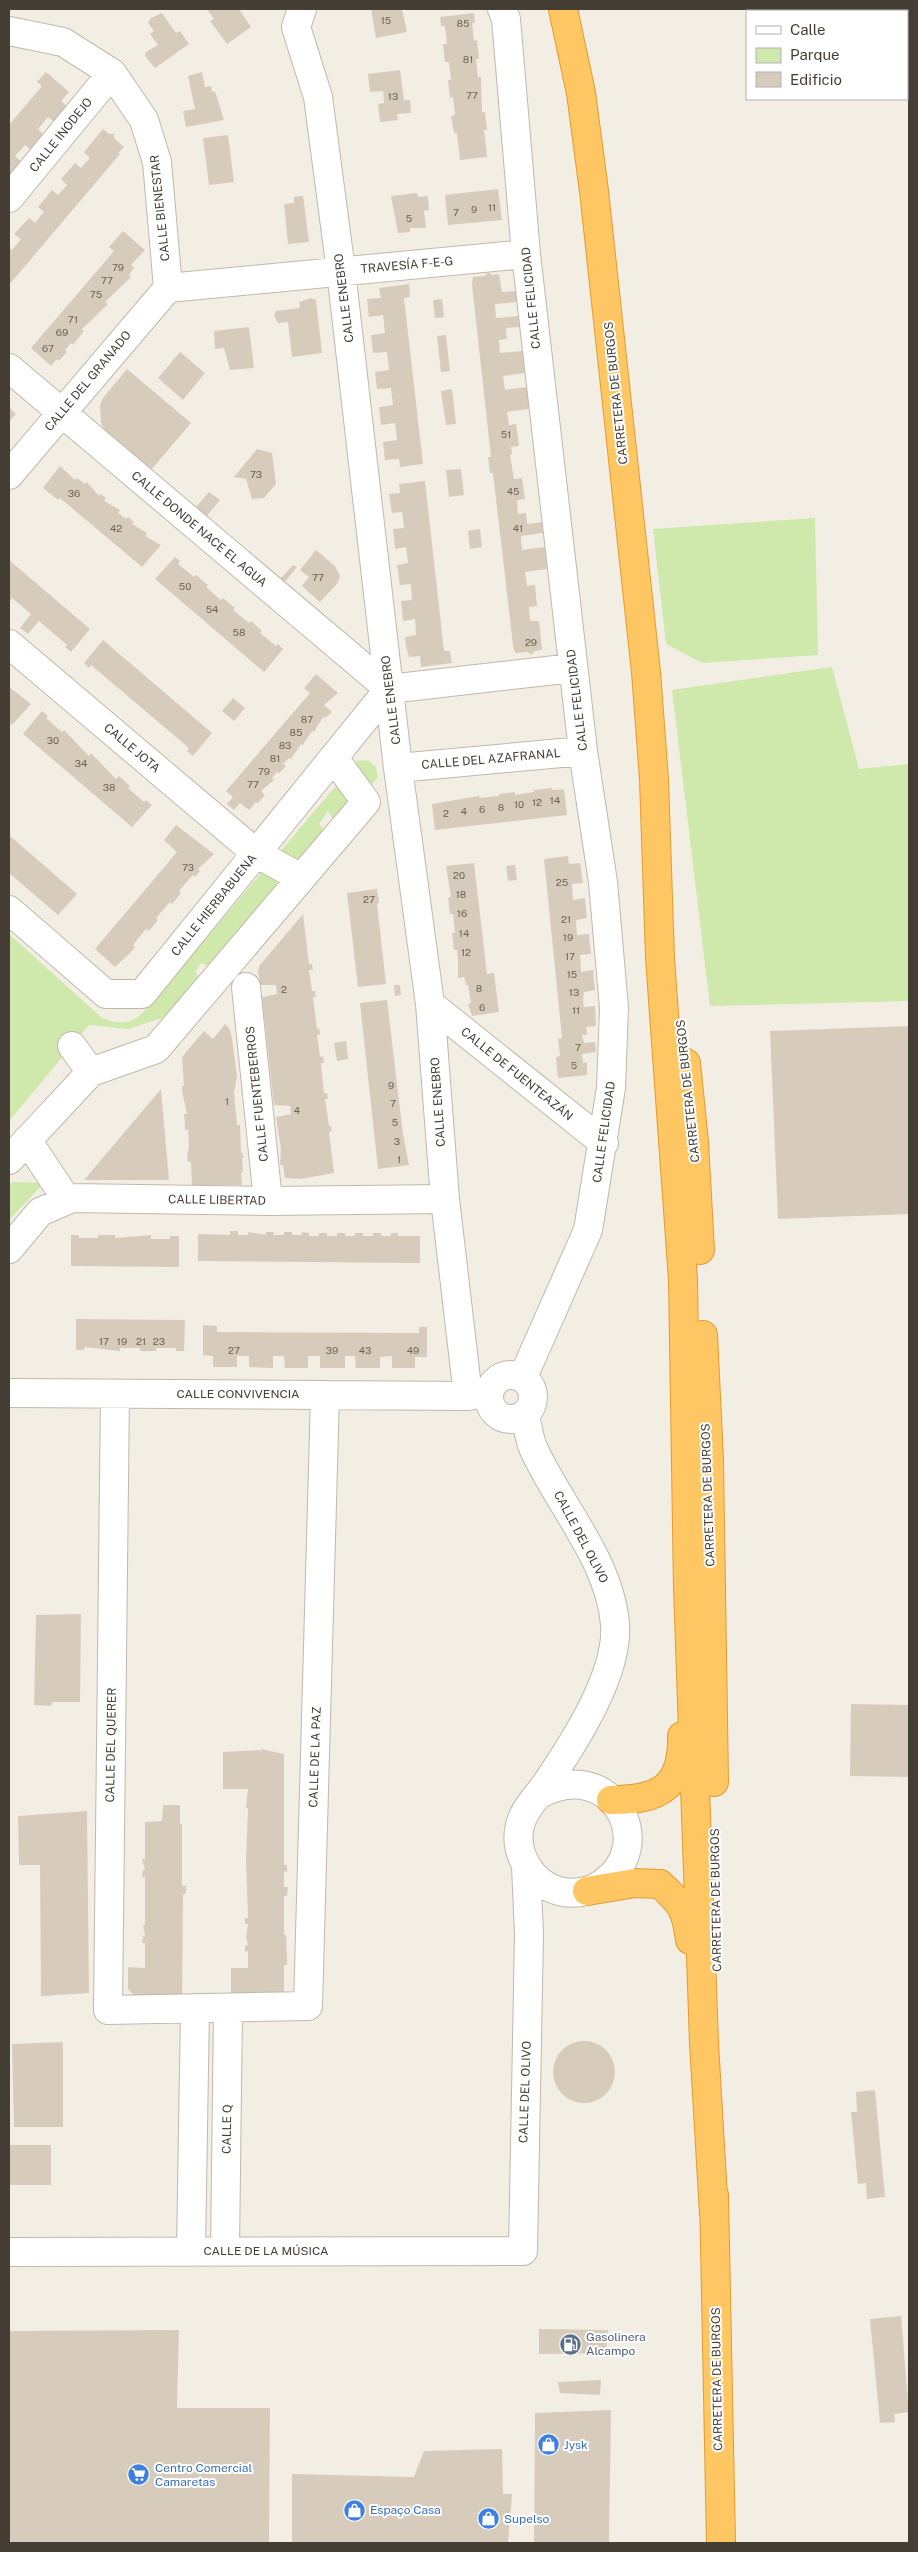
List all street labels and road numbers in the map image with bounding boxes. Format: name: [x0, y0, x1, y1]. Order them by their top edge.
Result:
street label: CALLE INODEJO: [27, 95, 95, 175]
street label: CALLE BIENESTAR: [147, 154, 173, 262]
street label: CALLE FELICIDAD: [519, 246, 543, 350]
street label: CALLE ENEBRO: [332, 252, 356, 343]
street label: TRAVESÍA F-E-G: [360, 254, 454, 276]
street label: CARRETERA DE BURGOS: [602, 321, 630, 465]
street label: CALLE DEL GRANADO: [42, 328, 134, 434]
street label: CALLE DONDE NACE EL AGUA: [129, 468, 270, 590]
street label: CALLE FELICIDAD: [564, 648, 590, 752]
street label: CALLE ENEBRO: [379, 654, 403, 745]
street label: CALLE JOTA: [101, 720, 163, 776]
street label: CALLE DEL AZAFRANAL: [421, 746, 561, 772]
street label: CALLE HIERBABUENA: [169, 851, 260, 959]
street label: CARRETERA DE BURGOS: [674, 1019, 702, 1163]
street label: CALLE DE FUENTEAZÁN: [458, 1025, 576, 1123]
street label: CALLE FUENTEBERROS: [243, 1026, 271, 1162]
street label: CALLE ENEBRO: [428, 1056, 448, 1147]
street label: CALLE FELICIDAD: [590, 1080, 618, 1184]
street label: CALLE LIBERTAD: [168, 1192, 266, 1208]
street label: CALLE CONVIVENCIA: [176, 1387, 300, 1401]
street label: CARRETERA DE BURGOS: [699, 1423, 717, 1567]
street label: CALLE DEL OLIVO: [551, 1489, 611, 1586]
street label: CALLE DEL QUERER: [103, 1687, 119, 1803]
street label: CALLE DE LA PAZ: [306, 1706, 324, 1808]
street label: CARRETERA DE BURGOS: [708, 1828, 724, 1972]
street label: CALLE DEL OLIVO: [516, 2040, 534, 2143]
street label: CALLE Q: [220, 2104, 234, 2154]
street label: CALLE DE LA MÚSICA: [203, 2244, 329, 2258]
street label: CARRETERA DE BURGOS: [709, 2307, 725, 2451]

